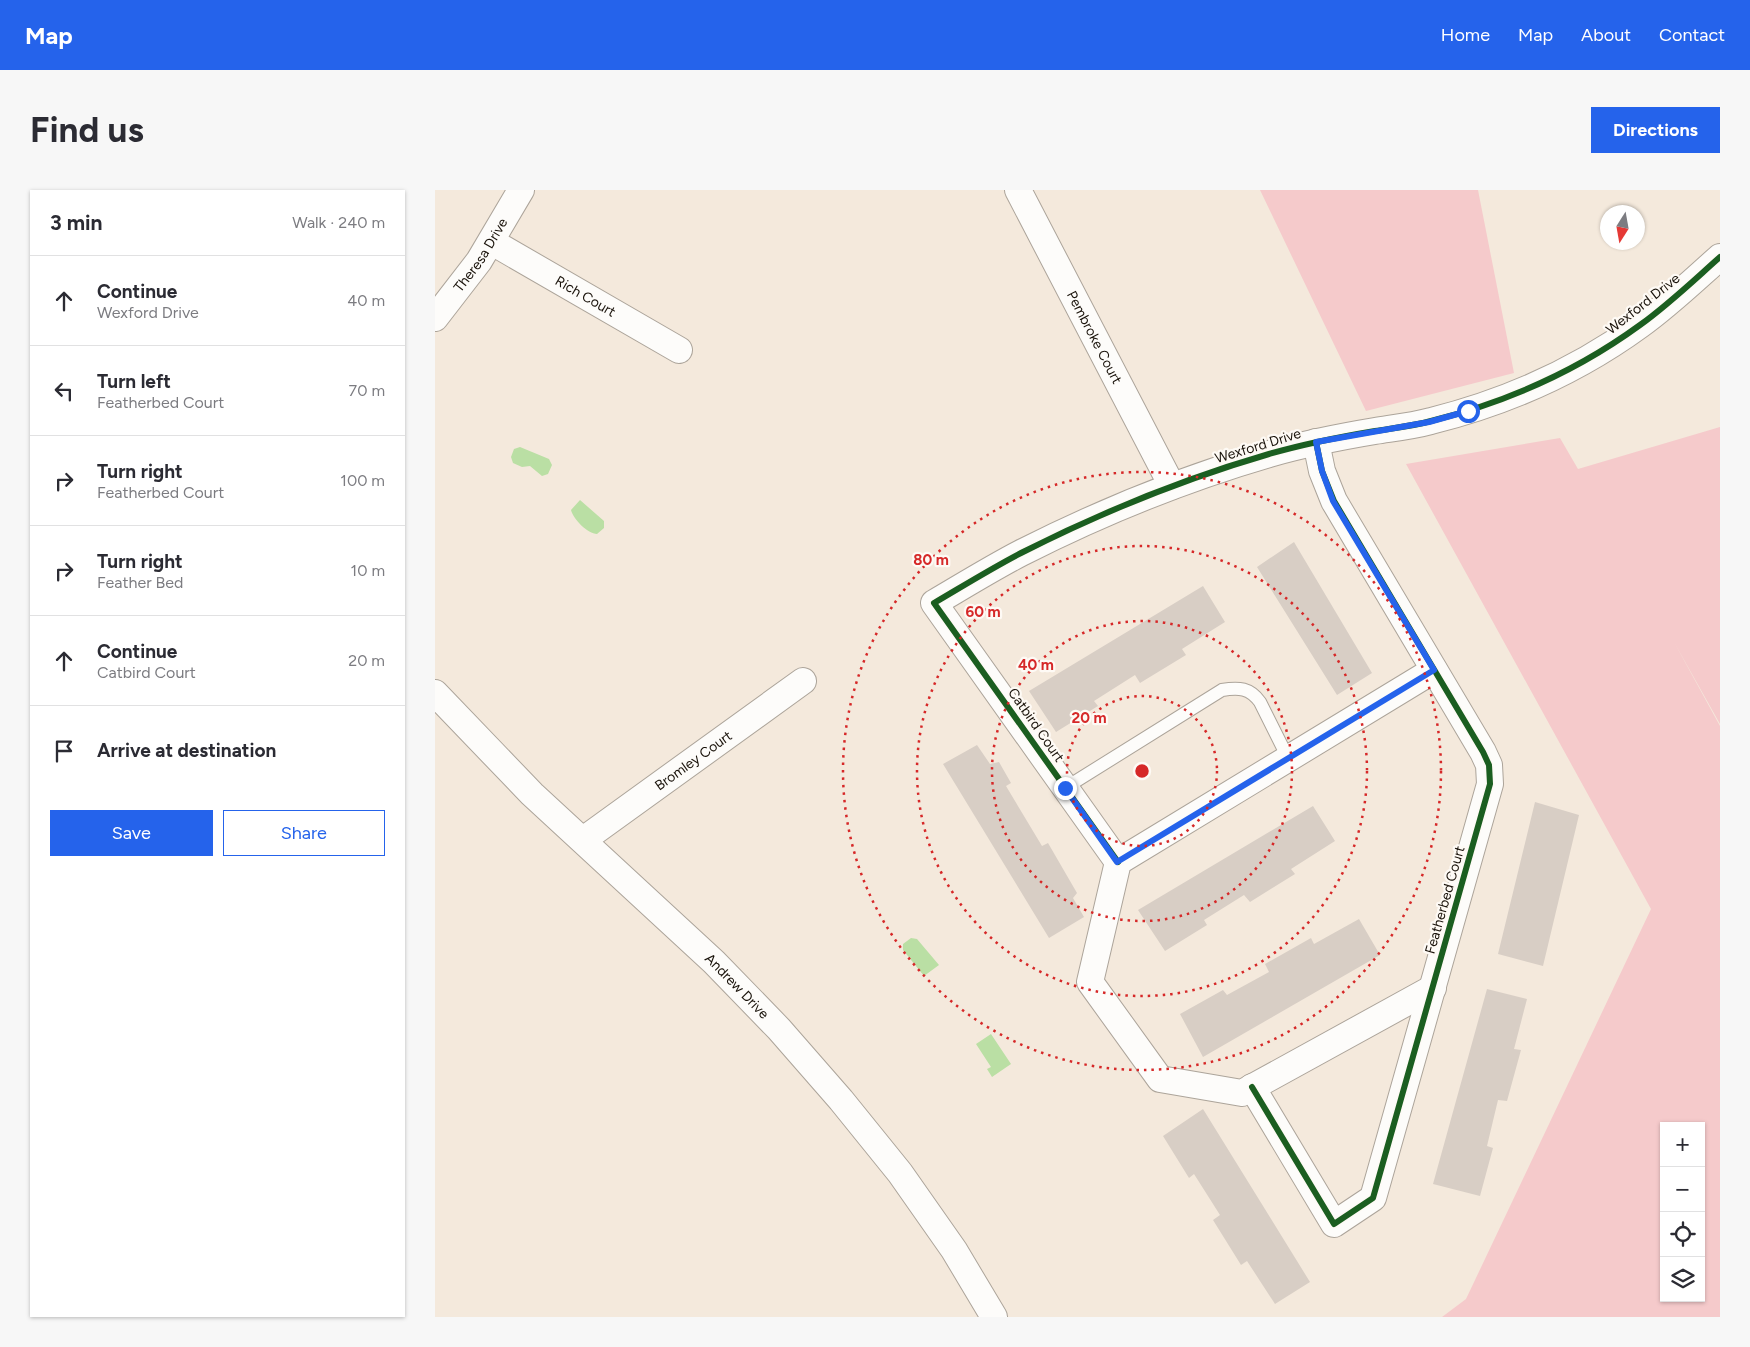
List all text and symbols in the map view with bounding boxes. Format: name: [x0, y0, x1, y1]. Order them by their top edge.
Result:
text: Map: [25, 21, 73, 50]
text: Home: [1441, 24, 1490, 46]
text: Map: [1518, 24, 1553, 46]
text: About: [1581, 24, 1631, 46]
text: Contact: [1659, 24, 1725, 46]
button: Directions: [1591, 107, 1720, 153]
text: Find us: [30, 109, 144, 151]
north arrow: [1600, 205, 1645, 250]
text: 3 min: [50, 210, 102, 235]
text: Walk · 240 m: [292, 213, 385, 232]
street label: Theresa Drive: [450, 215, 511, 295]
street label: Wexford Drive: [1603, 270, 1684, 338]
street label: Rich Court: [552, 272, 619, 320]
text: Continue: [97, 280, 177, 303]
icon: ahead: [50, 287, 78, 315]
street label: Pembroke Court: [1063, 288, 1126, 387]
text: 40 m: [347, 291, 385, 310]
text: Wexford Drive: [97, 303, 199, 322]
text: Turn left: [97, 370, 171, 393]
icon: left: [50, 377, 78, 405]
text: 70 m: [349, 381, 385, 400]
text: Featherbed Court: [97, 393, 224, 412]
route start: [1457, 400, 1480, 423]
street label: Wexford Drive: [1213, 425, 1303, 467]
text: Turn right: [97, 460, 183, 483]
icon: right: [50, 467, 78, 495]
text: 100 m: [340, 471, 385, 490]
text: Featherbed Court: [97, 483, 224, 502]
text: Turn right: [97, 550, 183, 573]
text: 80 m: [913, 551, 949, 569]
icon: right: [50, 557, 78, 585]
text: 10 m: [351, 561, 385, 580]
text: Feather Bed: [97, 573, 183, 592]
text: 60 m: [965, 603, 1001, 621]
text: Continue: [97, 640, 177, 663]
icon: ahead: [50, 647, 78, 675]
text: 20 m: [348, 651, 385, 670]
text: 40 m: [1018, 656, 1054, 674]
text: Catbird Court: [97, 663, 196, 682]
street label: Catbird Court: [1004, 685, 1068, 765]
text: 20 m: [1071, 709, 1107, 727]
street label: Bromley Court: [651, 727, 735, 794]
icon: arrive: [50, 737, 78, 765]
text: Arrive at destination: [97, 739, 276, 762]
centre of rings: [1133, 762, 1151, 780]
route end: [1054, 777, 1077, 800]
button: Save: [50, 810, 213, 856]
button: Share: [223, 810, 385, 856]
street label: Featherbed Court: [1421, 844, 1469, 956]
street label: Andrew Drive: [702, 950, 773, 1022]
map controls: [1660, 1122, 1705, 1302]
button: +: [1660, 1122, 1705, 1167]
button: −: [1660, 1167, 1705, 1212]
button: locate: [1660, 1212, 1705, 1257]
button: layers: [1660, 1257, 1705, 1302]

